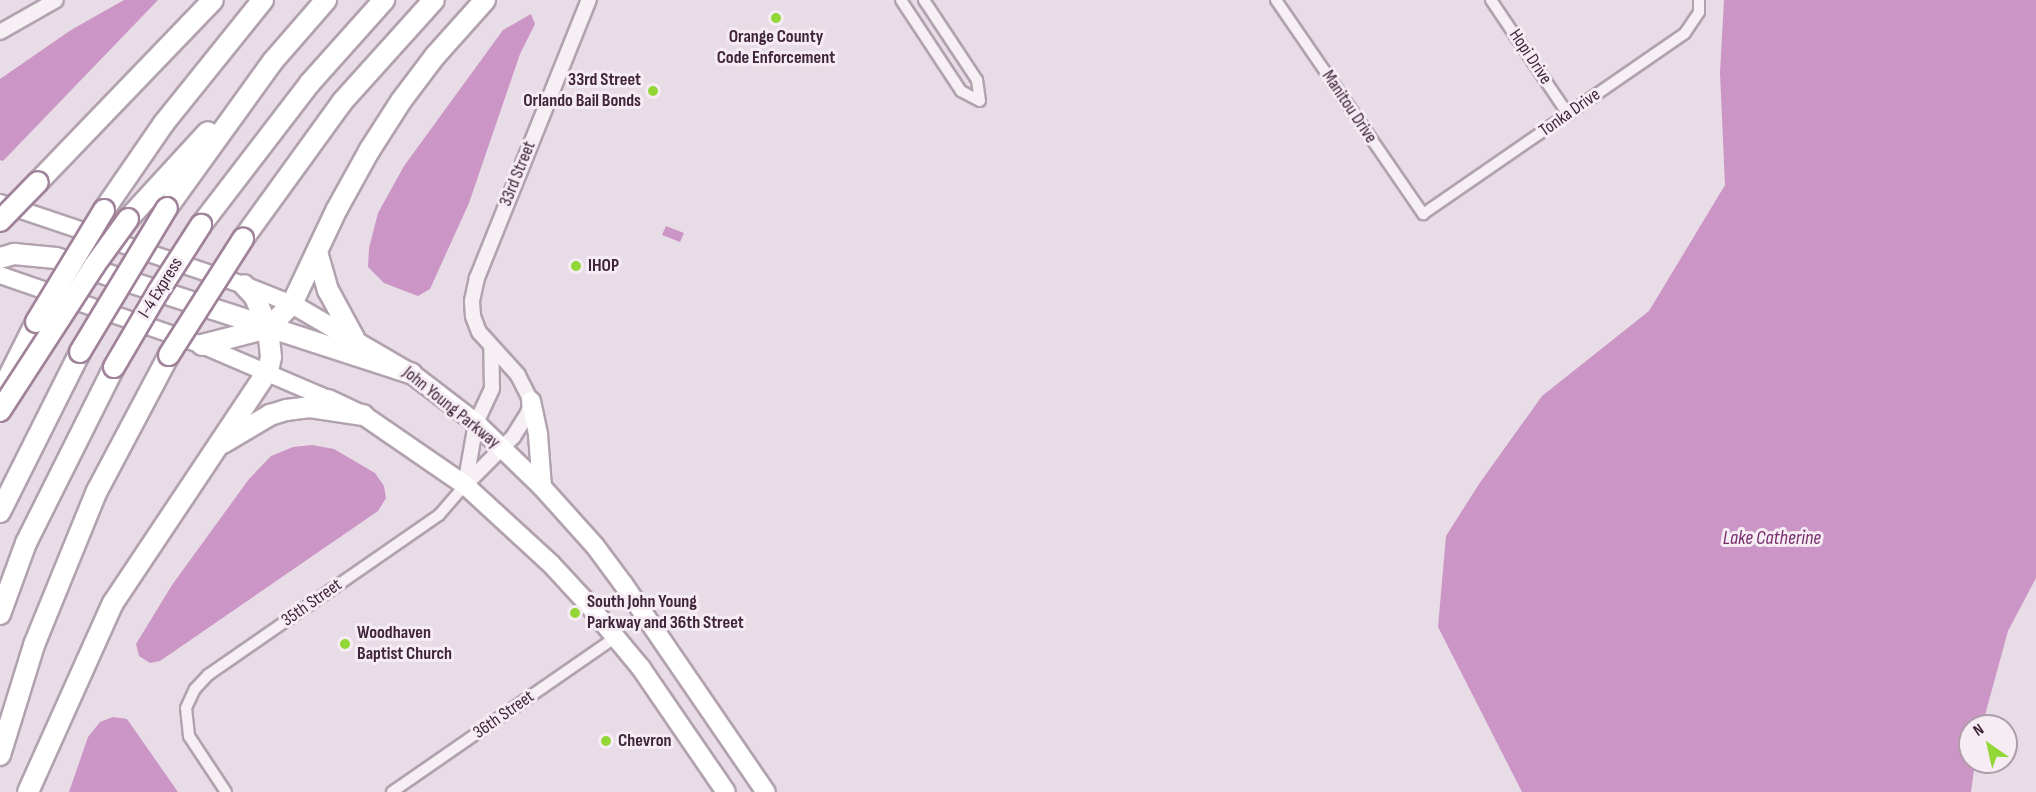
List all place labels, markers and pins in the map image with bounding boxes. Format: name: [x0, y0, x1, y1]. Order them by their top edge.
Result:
marker: Orange County Code Enforcement: [769, 11, 783, 25]
place label: Orange County Code Enforcement: [717, 27, 835, 70]
place label: 33rd Street Orlando Bail Bonds: [523, 70, 641, 112]
marker: 33rd Street Orlando Bail Bonds: [646, 84, 660, 98]
place label: IHOP: [588, 255, 619, 277]
marker: IHOP: [569, 259, 583, 273]
place label: South John Young Parkway and 36th Street: [587, 592, 744, 634]
marker: South John Young Parkway and 36th Street: [568, 606, 582, 620]
place label: Woodhaven Baptist Church: [357, 623, 452, 666]
marker: Woodhaven Baptist Church: [338, 637, 352, 651]
place label: Chevron: [618, 730, 672, 752]
marker: Chevron: [599, 734, 613, 748]

